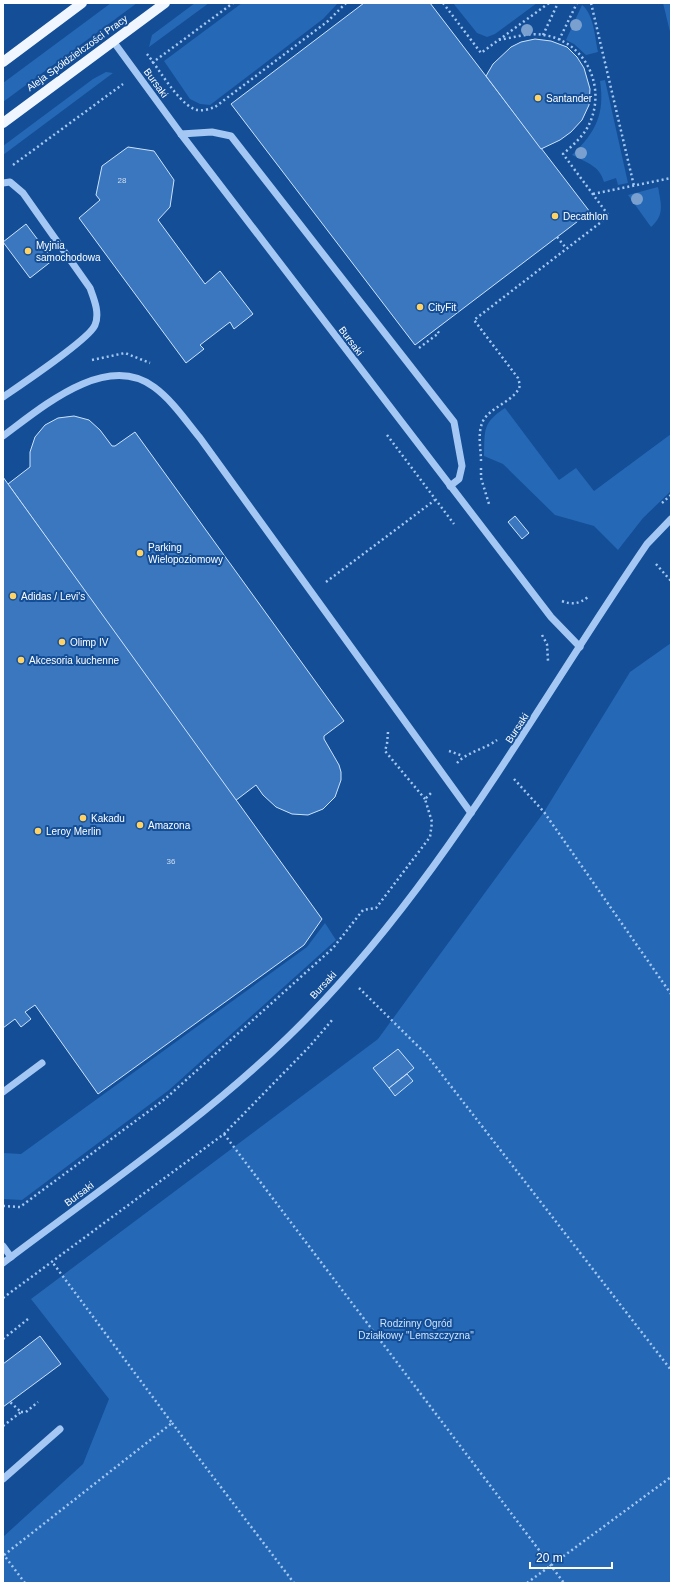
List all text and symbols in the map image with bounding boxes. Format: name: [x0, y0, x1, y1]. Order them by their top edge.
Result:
street label: Aleja Spółdzielczości Pracy: [25, 13, 129, 93]
street label: Bursaki: [142, 66, 170, 100]
marker: Santander: [533, 93, 543, 103]
place label: Santander: [546, 93, 593, 104]
house number: 28: [118, 176, 127, 185]
marker: Decathlon: [550, 211, 560, 221]
place label: Decathlon: [563, 211, 608, 222]
place label: Myjnia samochodowa: [36, 240, 101, 263]
marker: Myjnia samochodowa: [23, 246, 33, 256]
marker: CityFit: [415, 302, 425, 312]
place label: CityFit: [428, 302, 457, 313]
street label: Bursaki: [337, 324, 365, 358]
place label: Parking Wielopoziomowy: [148, 542, 223, 565]
marker: Parking Wielopoziomowy: [135, 548, 145, 558]
marker: Adidas / Levi's: [8, 591, 18, 601]
place label: Adidas / Levi's: [21, 591, 85, 602]
marker: Olimp IV: [57, 637, 67, 647]
place label: Olimp IV: [70, 637, 109, 648]
marker: Akcesoria kuchenne: [16, 655, 26, 665]
place label: Akcesoria kuchenne: [29, 655, 119, 666]
street label: Bursaki: [503, 711, 531, 745]
marker: Kakadu: [78, 813, 88, 823]
place label: Kakadu: [91, 813, 125, 824]
marker: Amazona: [135, 820, 145, 830]
place label: Amazona: [148, 820, 191, 831]
marker: Leroy Merlin: [33, 826, 43, 836]
place label: Leroy Merlin: [46, 826, 101, 837]
house number: 36: [167, 857, 176, 866]
street label: Bursaki: [308, 969, 338, 1001]
street label: Bursaki: [62, 1180, 96, 1208]
park label: Rodzinny Ogród Działkowy "Lemszczyzna": [358, 1318, 474, 1341]
scale bar: [530, 1544, 612, 1570]
text: 20 m: [536, 1551, 563, 1565]

